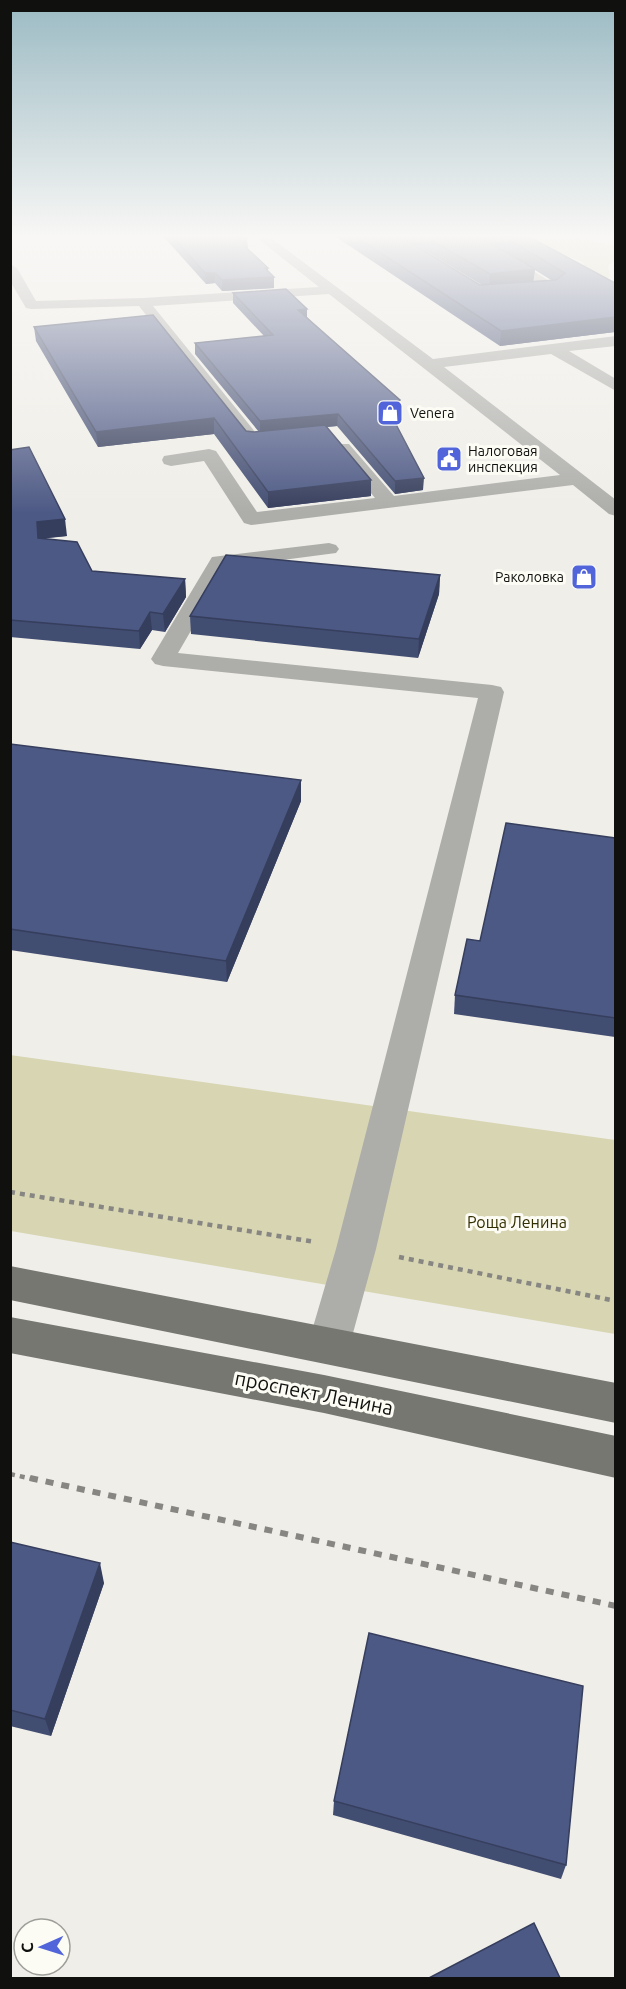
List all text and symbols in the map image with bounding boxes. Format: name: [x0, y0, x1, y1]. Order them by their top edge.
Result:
shop icon: Venera: [375, 398, 405, 428]
place label: Venera: [410, 405, 454, 421]
place label: Налоговая инспекция: [468, 443, 538, 475]
public building icon: Налоговая инспекция: [434, 444, 464, 474]
shop icon: Раколовка: [569, 562, 599, 592]
place label: Раколовка: [495, 569, 564, 585]
park label: Роща Ленина: [467, 1213, 567, 1231]
street label: проспект Ленина: [233, 1366, 395, 1419]
north arrow: [12, 1917, 72, 1977]
text: С: [18, 1942, 36, 1953]

